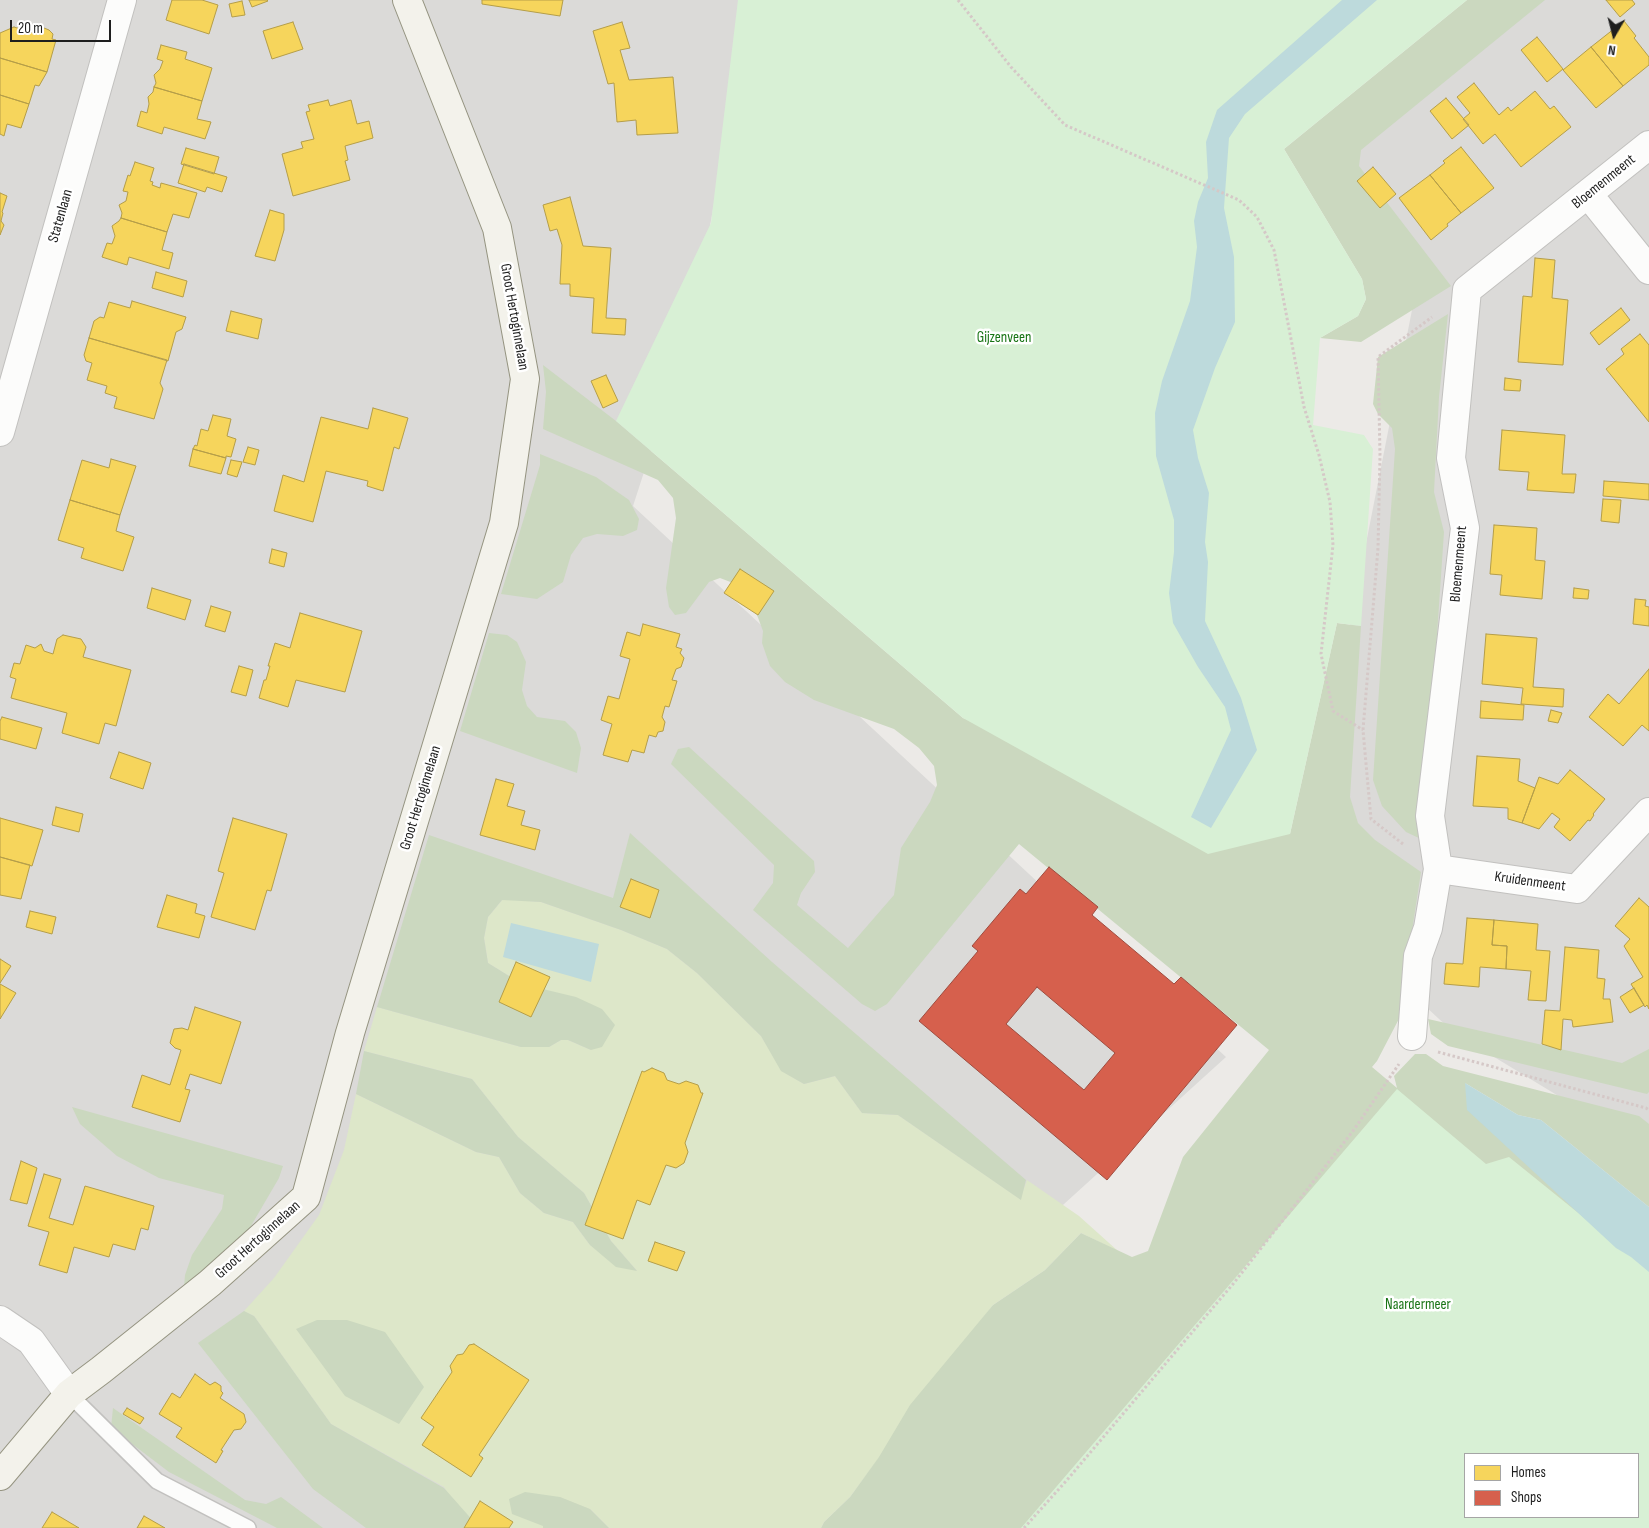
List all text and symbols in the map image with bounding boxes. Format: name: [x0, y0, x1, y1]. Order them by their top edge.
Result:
scale bar: [12, 10, 114, 42]
north arrow: [1589, 10, 1639, 60]
text: 20 m: [18, 19, 43, 38]
text: N: [1607, 41, 1617, 59]
street label: Bloemenmeent: [1569, 151, 1639, 213]
street label: Statenlaan: [45, 187, 77, 245]
street label: Groot Hertoginnelaan: [496, 262, 532, 372]
park label: Gijzenveen: [977, 329, 1031, 347]
street label: Bloemenmeent: [1447, 525, 1471, 603]
street label: Groot Hertoginnelaan: [397, 744, 445, 852]
street label: Kruidenmeent: [1493, 868, 1567, 896]
street label: Groot Hertoginnelaan: [212, 1197, 304, 1283]
park label: Naardermeer: [1385, 1296, 1451, 1314]
legend: [1464, 1453, 1639, 1518]
text: Homes: [1511, 1463, 1546, 1482]
text: Shops: [1511, 1488, 1542, 1507]

